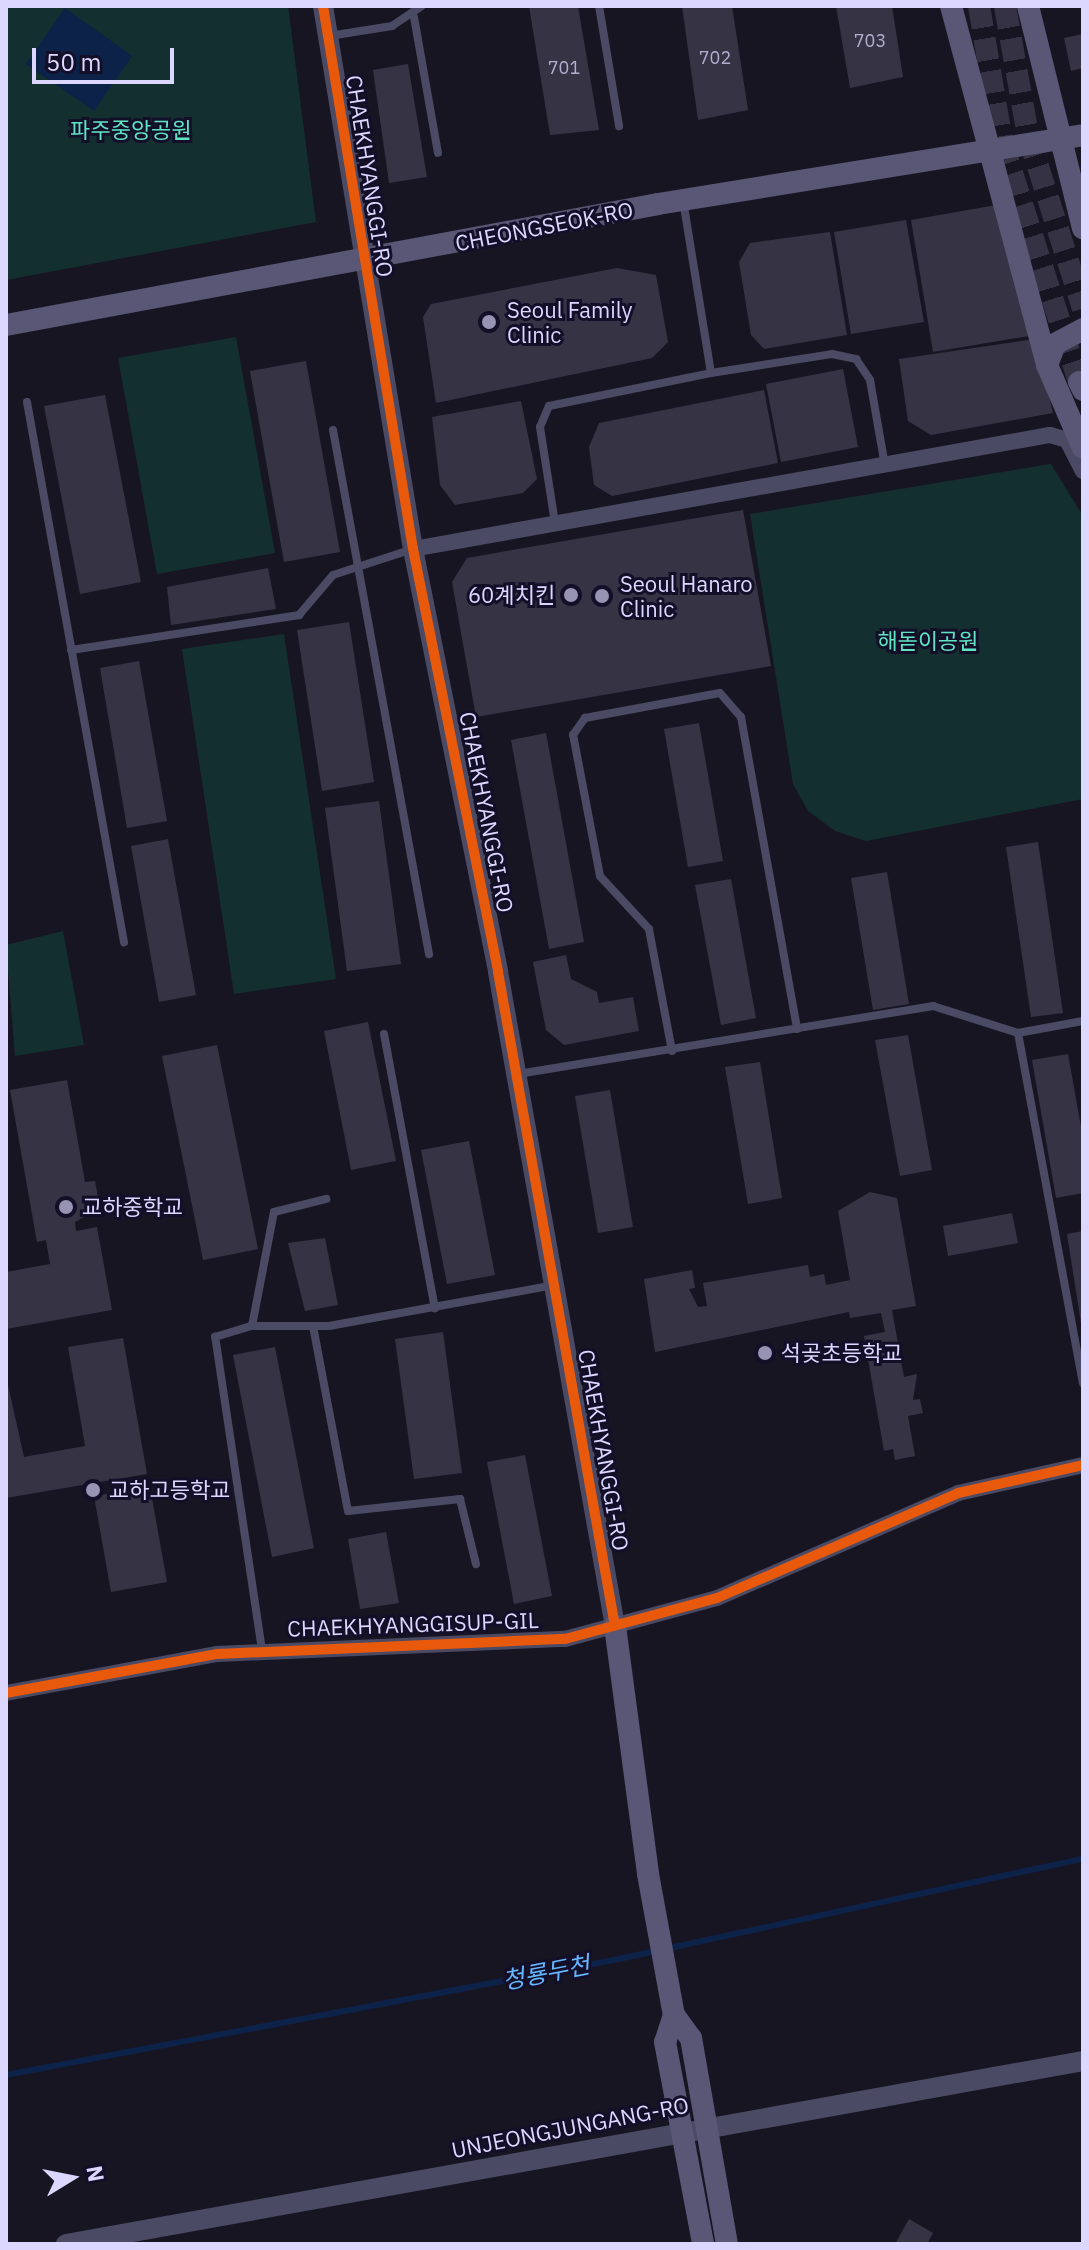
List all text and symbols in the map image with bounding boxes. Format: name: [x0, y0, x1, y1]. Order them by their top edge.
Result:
house number: 703: [854, 30, 886, 52]
scale bar: [36, 32, 178, 82]
text: 50 m: [46, 46, 101, 78]
house number: 702: [699, 47, 731, 69]
house number: 701: [548, 57, 580, 79]
street label: CHAEKHYANGGI-RO: [341, 73, 399, 279]
park label: 파주중앙공원: [70, 117, 192, 143]
street label: CHEONGSEOK-RO: [453, 196, 635, 256]
place label: Seoul Family Clinic: [507, 296, 632, 348]
marker: Seoul Family Clinic: [478, 311, 500, 333]
place label: Seoul Hanaro Clinic: [620, 570, 753, 622]
place label: 60계치킨: [468, 582, 555, 608]
marker: Seoul Hanaro Clinic: [591, 585, 613, 607]
marker: 60계치킨: [562, 586, 580, 604]
park label: 해돋이공원: [877, 628, 979, 654]
street label: CHAEKHYANGGI-RO: [455, 709, 519, 915]
place label: 교하중학교: [82, 1194, 183, 1220]
marker: 교하중학교: [57, 1198, 75, 1216]
place label: 석곶초등학교: [781, 1340, 902, 1366]
marker: 석곶초등학교: [756, 1344, 774, 1362]
street label: CHAEKHYANGGI-RO: [573, 1347, 635, 1553]
place label: 교하고등학교: [109, 1477, 230, 1503]
marker: 교하고등학교: [84, 1481, 102, 1499]
street label: CHAEKHYANGGISUP-GIL: [287, 1606, 539, 1642]
water label: 청룡두천: [500, 1950, 592, 1996]
street label: UNJEONGJUNGANG-RO: [449, 2091, 691, 2163]
north arrow: [32, 2138, 112, 2218]
text: N: [80, 2163, 112, 2184]

